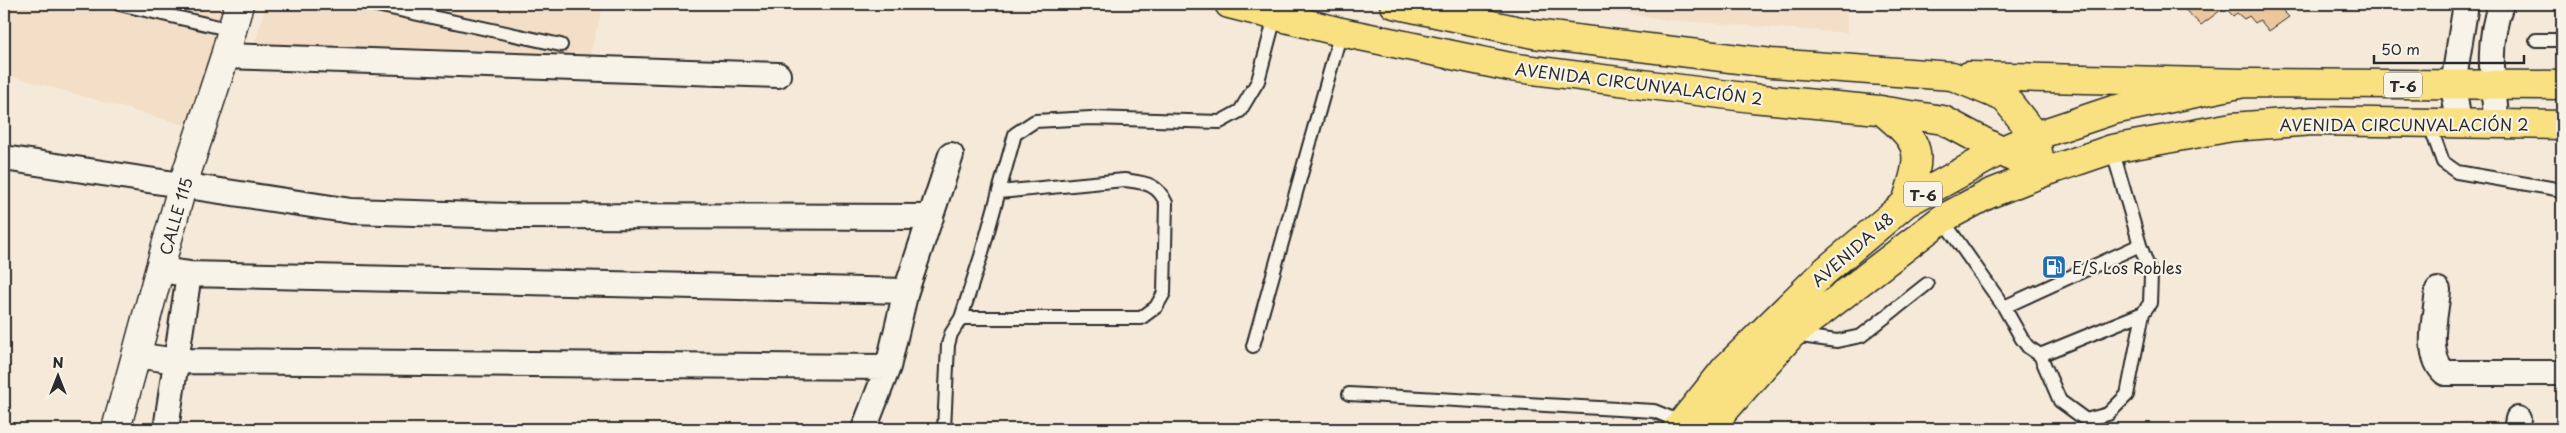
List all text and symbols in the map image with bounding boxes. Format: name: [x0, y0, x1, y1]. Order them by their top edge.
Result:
scale bar: [2374, 32, 2524, 64]
text: 50 m: [2381, 37, 2420, 60]
street label: AVENIDA CIRCUNVALACIÓN 2: [1514, 56, 1764, 110]
road number: T-6: [2384, 72, 2422, 98]
street label: AVENIDA CIRCUNVALACIÓN 2: [2280, 112, 2528, 136]
street label: CALLE 115: [152, 174, 198, 258]
road number: T-6: [1904, 182, 1942, 206]
street label: AVENIDA 48: [1806, 206, 1898, 292]
fuel station icon: E/S Los Robles: [2041, 254, 2067, 280]
place label: E/S Los Robles: [2072, 255, 2182, 279]
north arrow: [32, 350, 82, 400]
text: N: [52, 352, 64, 373]

